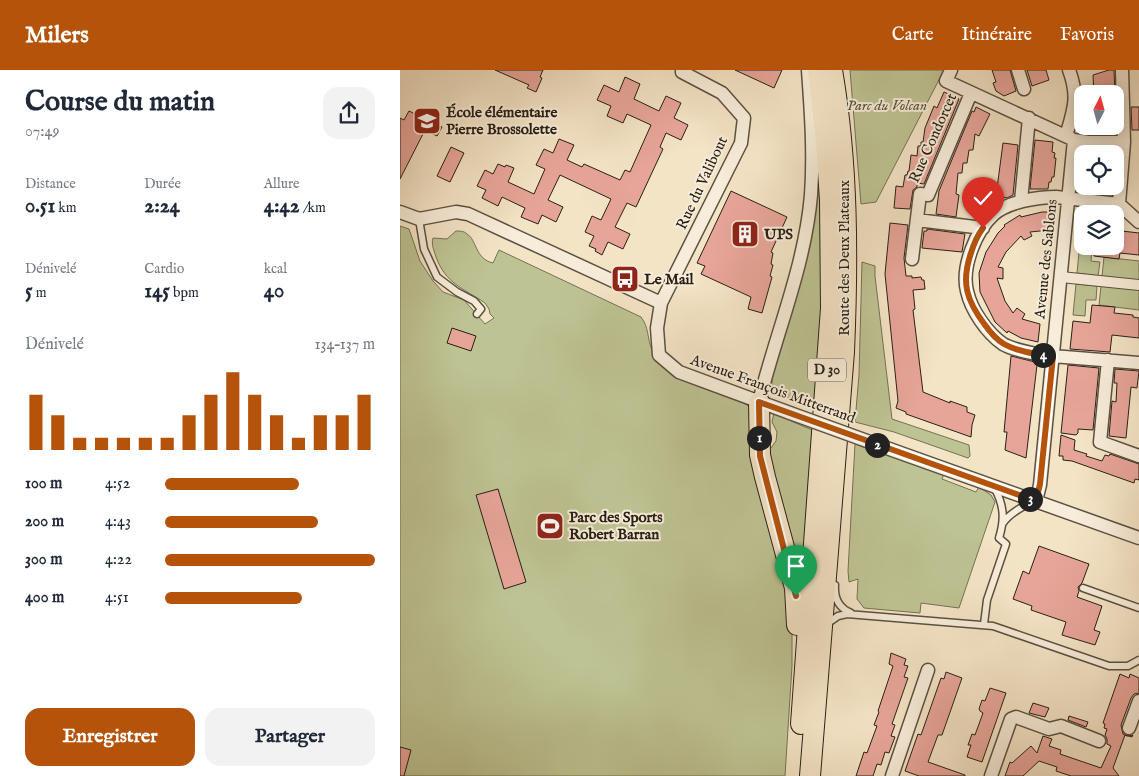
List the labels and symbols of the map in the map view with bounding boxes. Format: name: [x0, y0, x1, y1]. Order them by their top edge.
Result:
north arrow: [1074, 85, 1124, 135]
street label: Rue Condorcet: [905, 90, 961, 186]
park label: Parc du Volcan: [847, 96, 927, 115]
place label: École élémentaire Pierre Brossolette: [446, 103, 557, 139]
school or university icon: École élémentaire Pierre Brossolette: [412, 106, 442, 136]
street label: Rue du Valibout: [672, 133, 732, 233]
pin: [962, 177, 1004, 228]
street label: Route des Deux Plateaux: [835, 179, 854, 336]
street label: Avenue des Sablons: [1030, 198, 1062, 321]
building icon: UPS: [730, 219, 760, 249]
place label: UPS: [763, 225, 793, 244]
bus stop icon: Le Mail: [610, 264, 640, 294]
place label: Le Mail: [644, 270, 695, 289]
pin: 4: [1030, 342, 1056, 368]
street label: Avenue François Mitterrand: [687, 350, 859, 428]
road number: D 30: [808, 358, 846, 382]
pin: 1: [746, 426, 772, 450]
pin: 2: [864, 432, 890, 458]
pin: 3: [1018, 486, 1042, 512]
place label: Parc des Sports Robert Barran: [569, 508, 663, 544]
sports icon: Parc des Sports Robert Barran: [535, 511, 565, 541]
pin: [775, 545, 817, 596]

